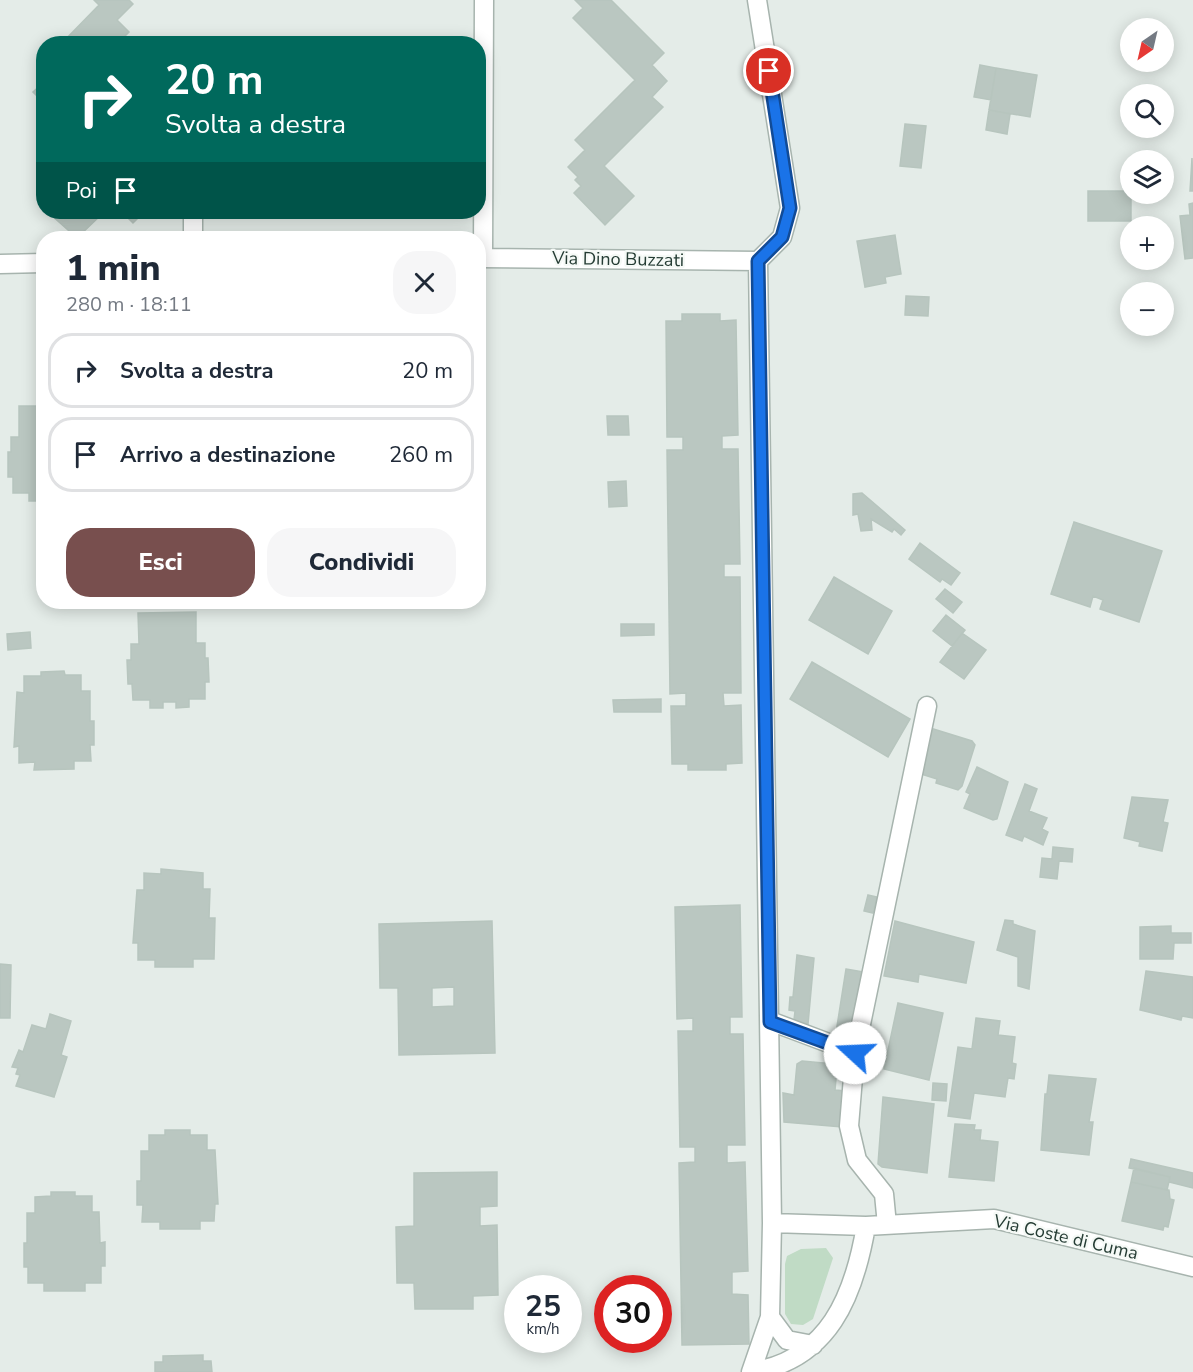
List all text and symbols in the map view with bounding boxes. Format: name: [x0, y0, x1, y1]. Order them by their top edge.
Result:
north arrow: [1120, 18, 1174, 72]
map controls: [1120, 18, 1174, 336]
pin: [743, 45, 794, 96]
text: 20 m: [165, 52, 264, 109]
icon: arrive: [752, 54, 785, 87]
icon: right: [66, 60, 144, 138]
button: search: [1120, 84, 1174, 138]
text: Svolta a destra: [165, 106, 346, 143]
button: layers: [1120, 150, 1174, 204]
icon: arrive: [109, 174, 142, 207]
text: Poi: [66, 176, 97, 206]
button: +: [1120, 216, 1174, 270]
text: 1 min: [66, 244, 161, 293]
street label: Via Dino Buzzati: [551, 246, 684, 272]
button: close: [393, 251, 456, 314]
button: −: [1120, 282, 1174, 336]
text: 280 m · 18:11: [66, 291, 192, 318]
icon: right: [69, 354, 102, 387]
text: Svolta a destra: [120, 356, 274, 386]
text: 20 m: [402, 356, 453, 386]
icon: arrive: [69, 438, 102, 471]
text: Arrivo a destinazione: [120, 440, 335, 470]
text: 260 m: [389, 440, 453, 470]
button: Esci: [66, 528, 255, 597]
button: Condividi: [267, 528, 456, 597]
position arrow: [823, 1021, 887, 1085]
street label: Via Coste di Cuma: [990, 1208, 1141, 1265]
speed limit sign: 30: [594, 1275, 672, 1353]
text: 25: [525, 1286, 561, 1327]
text: km/h: [526, 1319, 560, 1339]

